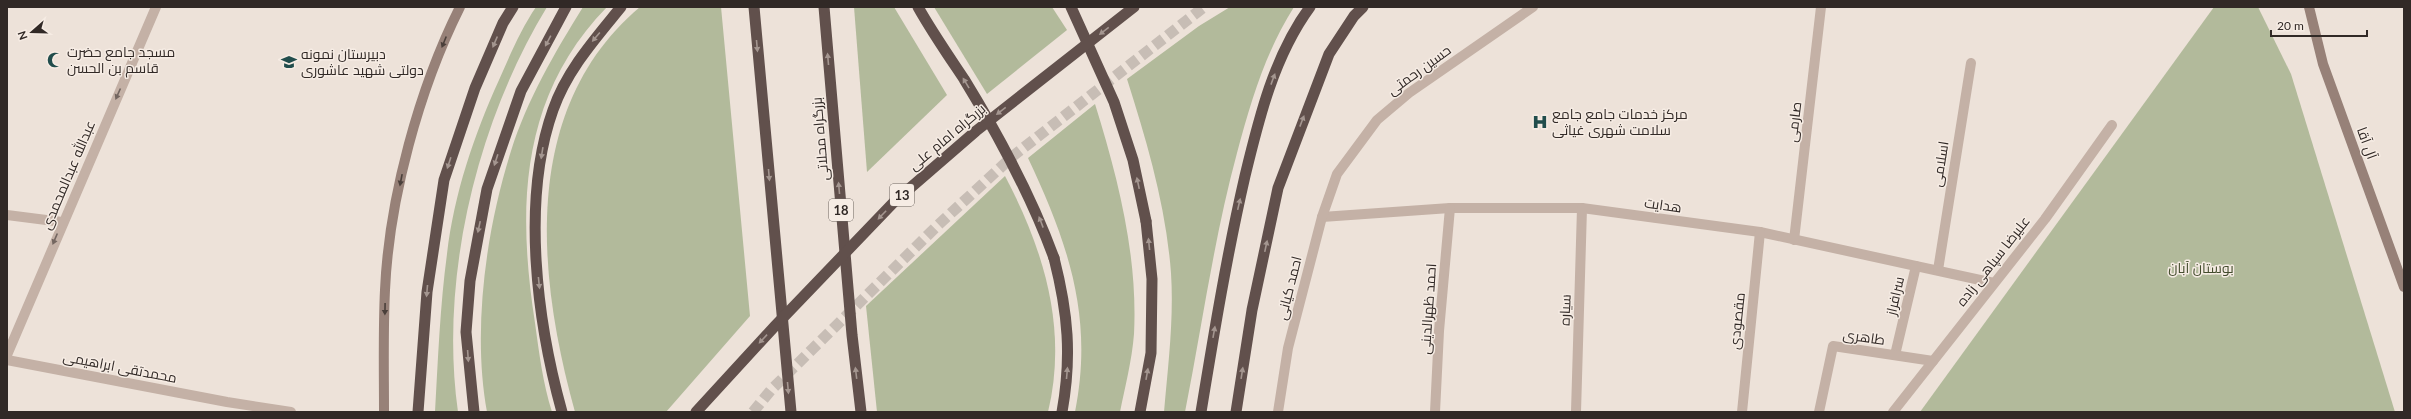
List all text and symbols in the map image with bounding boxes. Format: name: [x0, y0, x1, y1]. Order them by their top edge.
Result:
north arrow: [12, 12, 52, 52]
scale bar: [2271, 12, 2367, 38]
text: 20 m: [2277, 18, 2304, 33]
one-way arrow: [1098, 27, 1109, 35]
text: N: [15, 29, 30, 42]
one-way arrow: [591, 32, 600, 42]
one-way arrow: [544, 35, 551, 47]
one-way arrow: [492, 36, 498, 47]
one-way arrow: [440, 37, 446, 49]
one-way arrow: [754, 40, 761, 52]
street label: حسین رحمتی: [1383, 41, 1454, 98]
place label: مسجد جامع حضرت قاسم بن الحسن: [67, 43, 175, 78]
place label: دبیرستان نمونه دولتی شهید عاشوری: [301, 45, 424, 78]
mosque icon: مسجد جامع حضرت قاسم بن الحسن: [46, 51, 64, 69]
school or university icon: دبیرستان نمونه دولتی شهید عاشوری: [280, 53, 298, 71]
one-way arrow: [825, 53, 832, 65]
one-way arrow: [1270, 73, 1276, 85]
one-way arrow: [962, 77, 969, 89]
one-way arrow: [115, 88, 121, 100]
street label: بزرگراه محلاتی: [807, 97, 832, 181]
street label: بزرگراه امام علی: [905, 100, 990, 175]
street label: صارمی: [1783, 101, 1804, 143]
place label: مرکز خدمات جامع جامع سلامت شهری غیاثی: [1552, 105, 1688, 138]
one-way arrow: [996, 107, 1007, 116]
hospital icon: مرکز خدمات جامع جامع سلامت شهری غیاثی: [1531, 113, 1549, 131]
one-way arrow: [1300, 115, 1306, 127]
street label: عبدالله عبدالمحمدی: [37, 118, 98, 232]
street label: آل آقا: [2353, 124, 2381, 162]
street label: اسلامی: [1928, 140, 1952, 188]
one-way arrow: [539, 147, 545, 159]
one-way arrow: [493, 155, 499, 167]
one-way arrow: [446, 157, 452, 169]
one-way arrow: [766, 169, 772, 181]
one-way arrow: [398, 174, 404, 186]
one-way arrow: [1135, 177, 1141, 189]
one-way arrow: [836, 182, 843, 194]
road number: 13: [890, 184, 914, 206]
street label: هدایت: [1643, 193, 1683, 216]
one-way arrow: [1236, 198, 1242, 211]
road number: 18: [829, 199, 853, 221]
one-way arrow: [877, 210, 887, 220]
street label: علیرضا سپاهی زاده: [1952, 212, 2035, 310]
one-way arrow: [1037, 215, 1043, 227]
one-way arrow: [476, 221, 482, 233]
one-way arrow: [52, 233, 58, 244]
one-way arrow: [1145, 238, 1152, 250]
one-way arrow: [1264, 240, 1270, 252]
street label: احمد کیانی: [1272, 254, 1305, 322]
park label: بوستان آبان: [2168, 259, 2234, 276]
street label: احمد ظهرالدینی: [1416, 263, 1439, 355]
street label: سرافراز: [1882, 275, 1907, 318]
one-way arrow: [536, 277, 542, 289]
one-way arrow: [424, 285, 430, 297]
street label: مقصودی: [1725, 292, 1748, 350]
street label: سیاره: [1555, 294, 1574, 326]
one-way arrow: [382, 303, 388, 316]
street label: طاهری: [1842, 325, 1886, 348]
one-way arrow: [1212, 326, 1218, 338]
one-way arrow: [758, 334, 768, 344]
street label: محمدتقی ابراهیمی: [62, 347, 178, 386]
one-way arrow: [464, 350, 471, 362]
one-way arrow: [853, 367, 860, 379]
one-way arrow: [1064, 367, 1071, 379]
one-way arrow: [1144, 367, 1150, 380]
one-way arrow: [1239, 367, 1245, 380]
one-way arrow: [785, 382, 792, 394]

